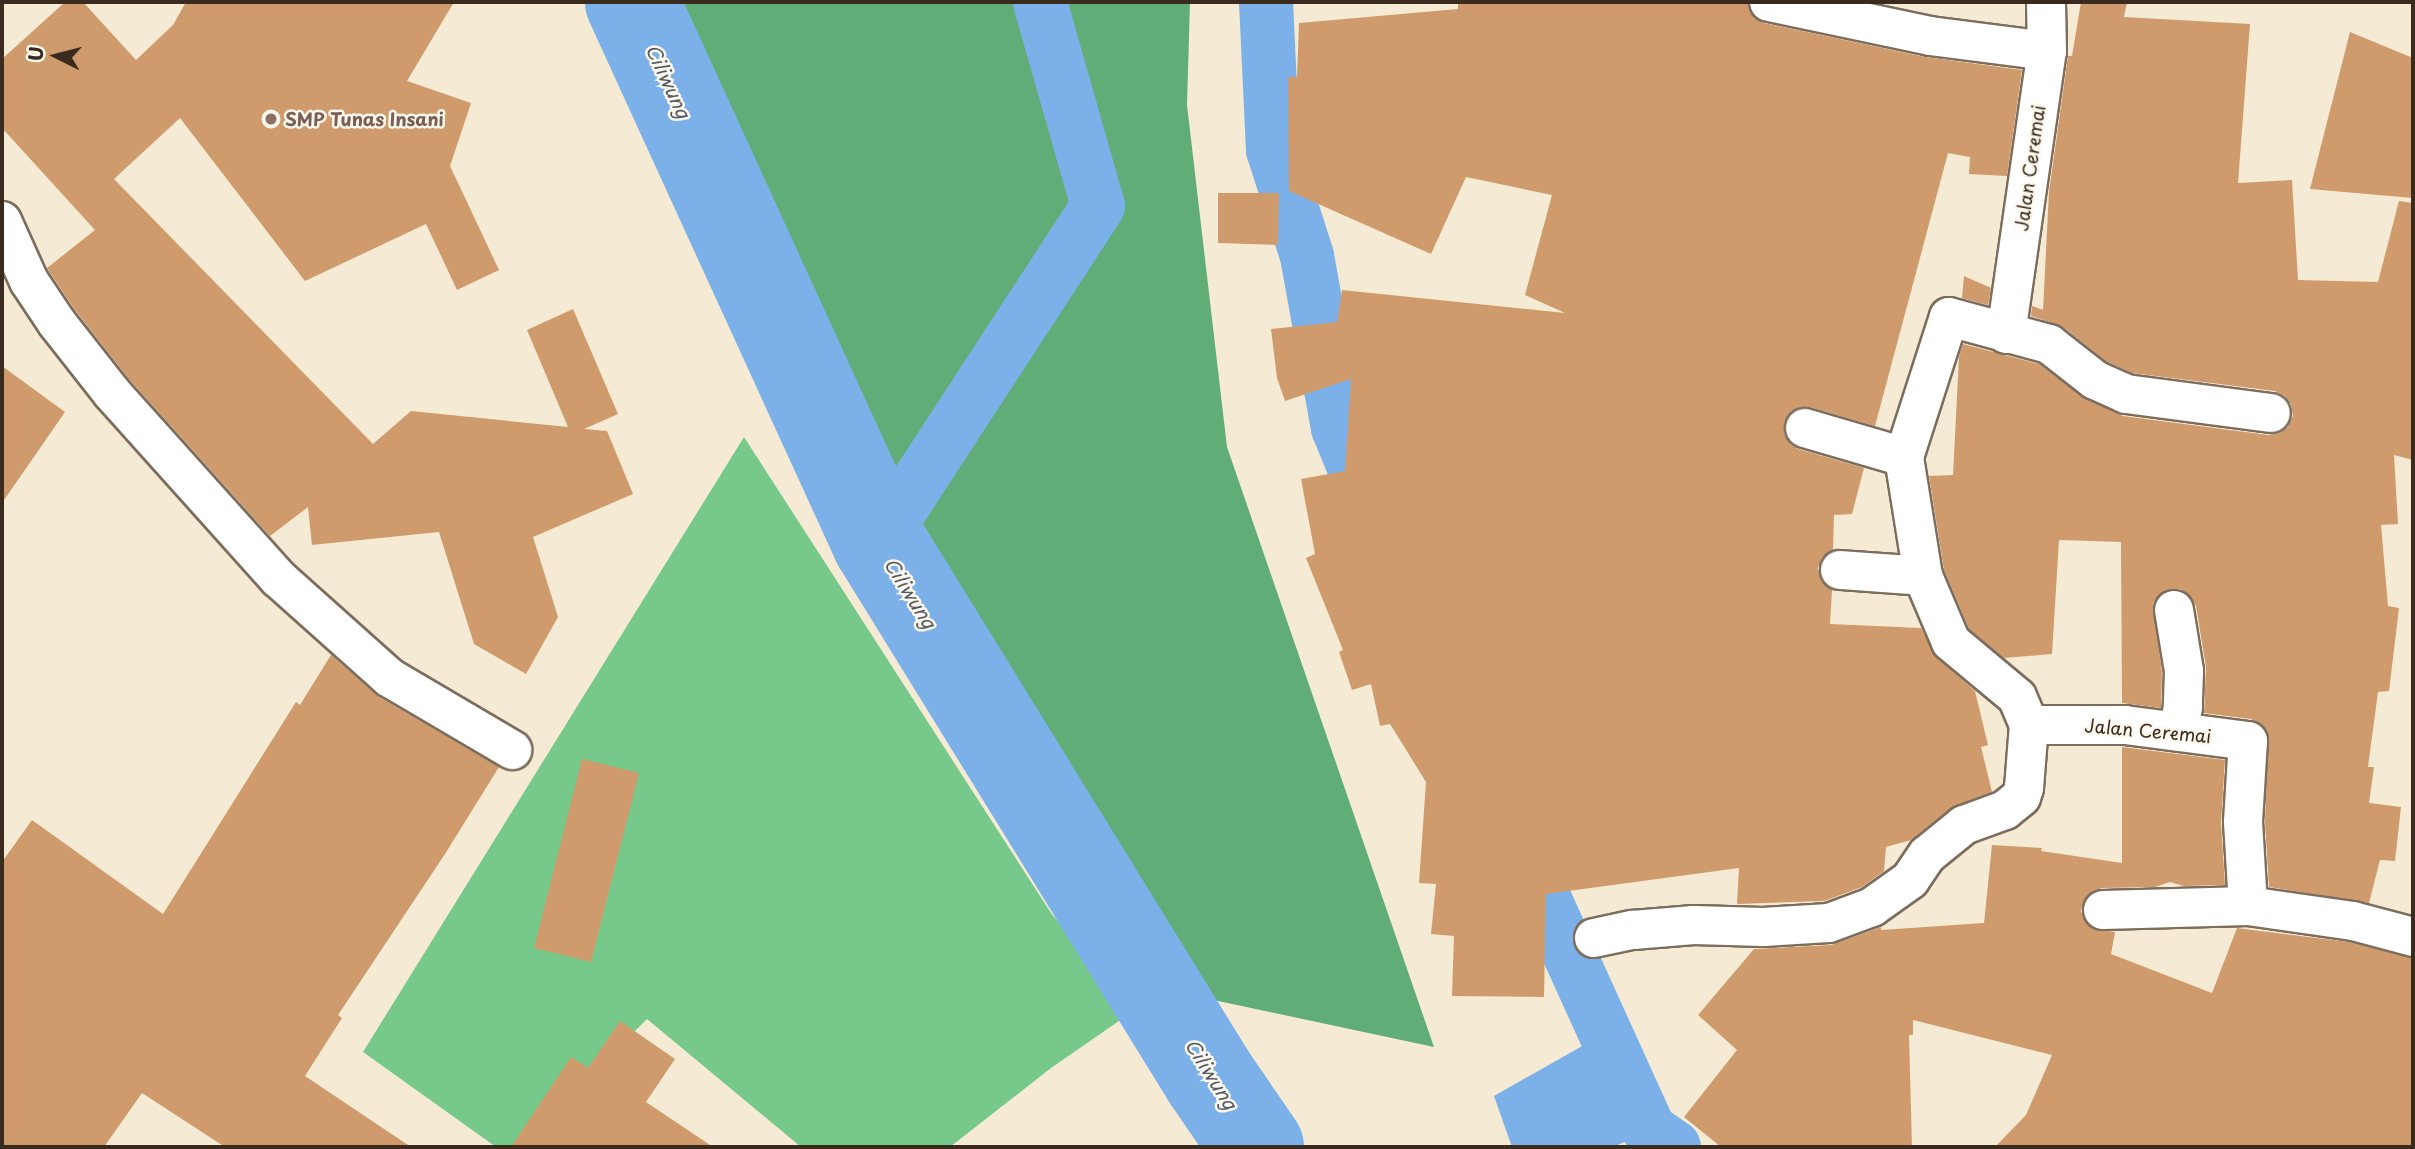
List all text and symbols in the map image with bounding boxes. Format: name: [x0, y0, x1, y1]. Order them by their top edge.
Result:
north arrow: [21, 21, 91, 91]
water label: Ciliwung: [641, 40, 695, 122]
text: U: [20, 45, 50, 62]
street label: Jalan Ceremai: [2010, 103, 2050, 233]
place label: SMP Tunas Insani: [285, 108, 444, 130]
marker: SMP Tunas Insani: [263, 111, 279, 127]
water label: Ciliwung: [879, 553, 941, 633]
street label: Jalan Ceremai: [2083, 715, 2213, 747]
water label: Ciliwung: [1180, 1034, 1242, 1114]

